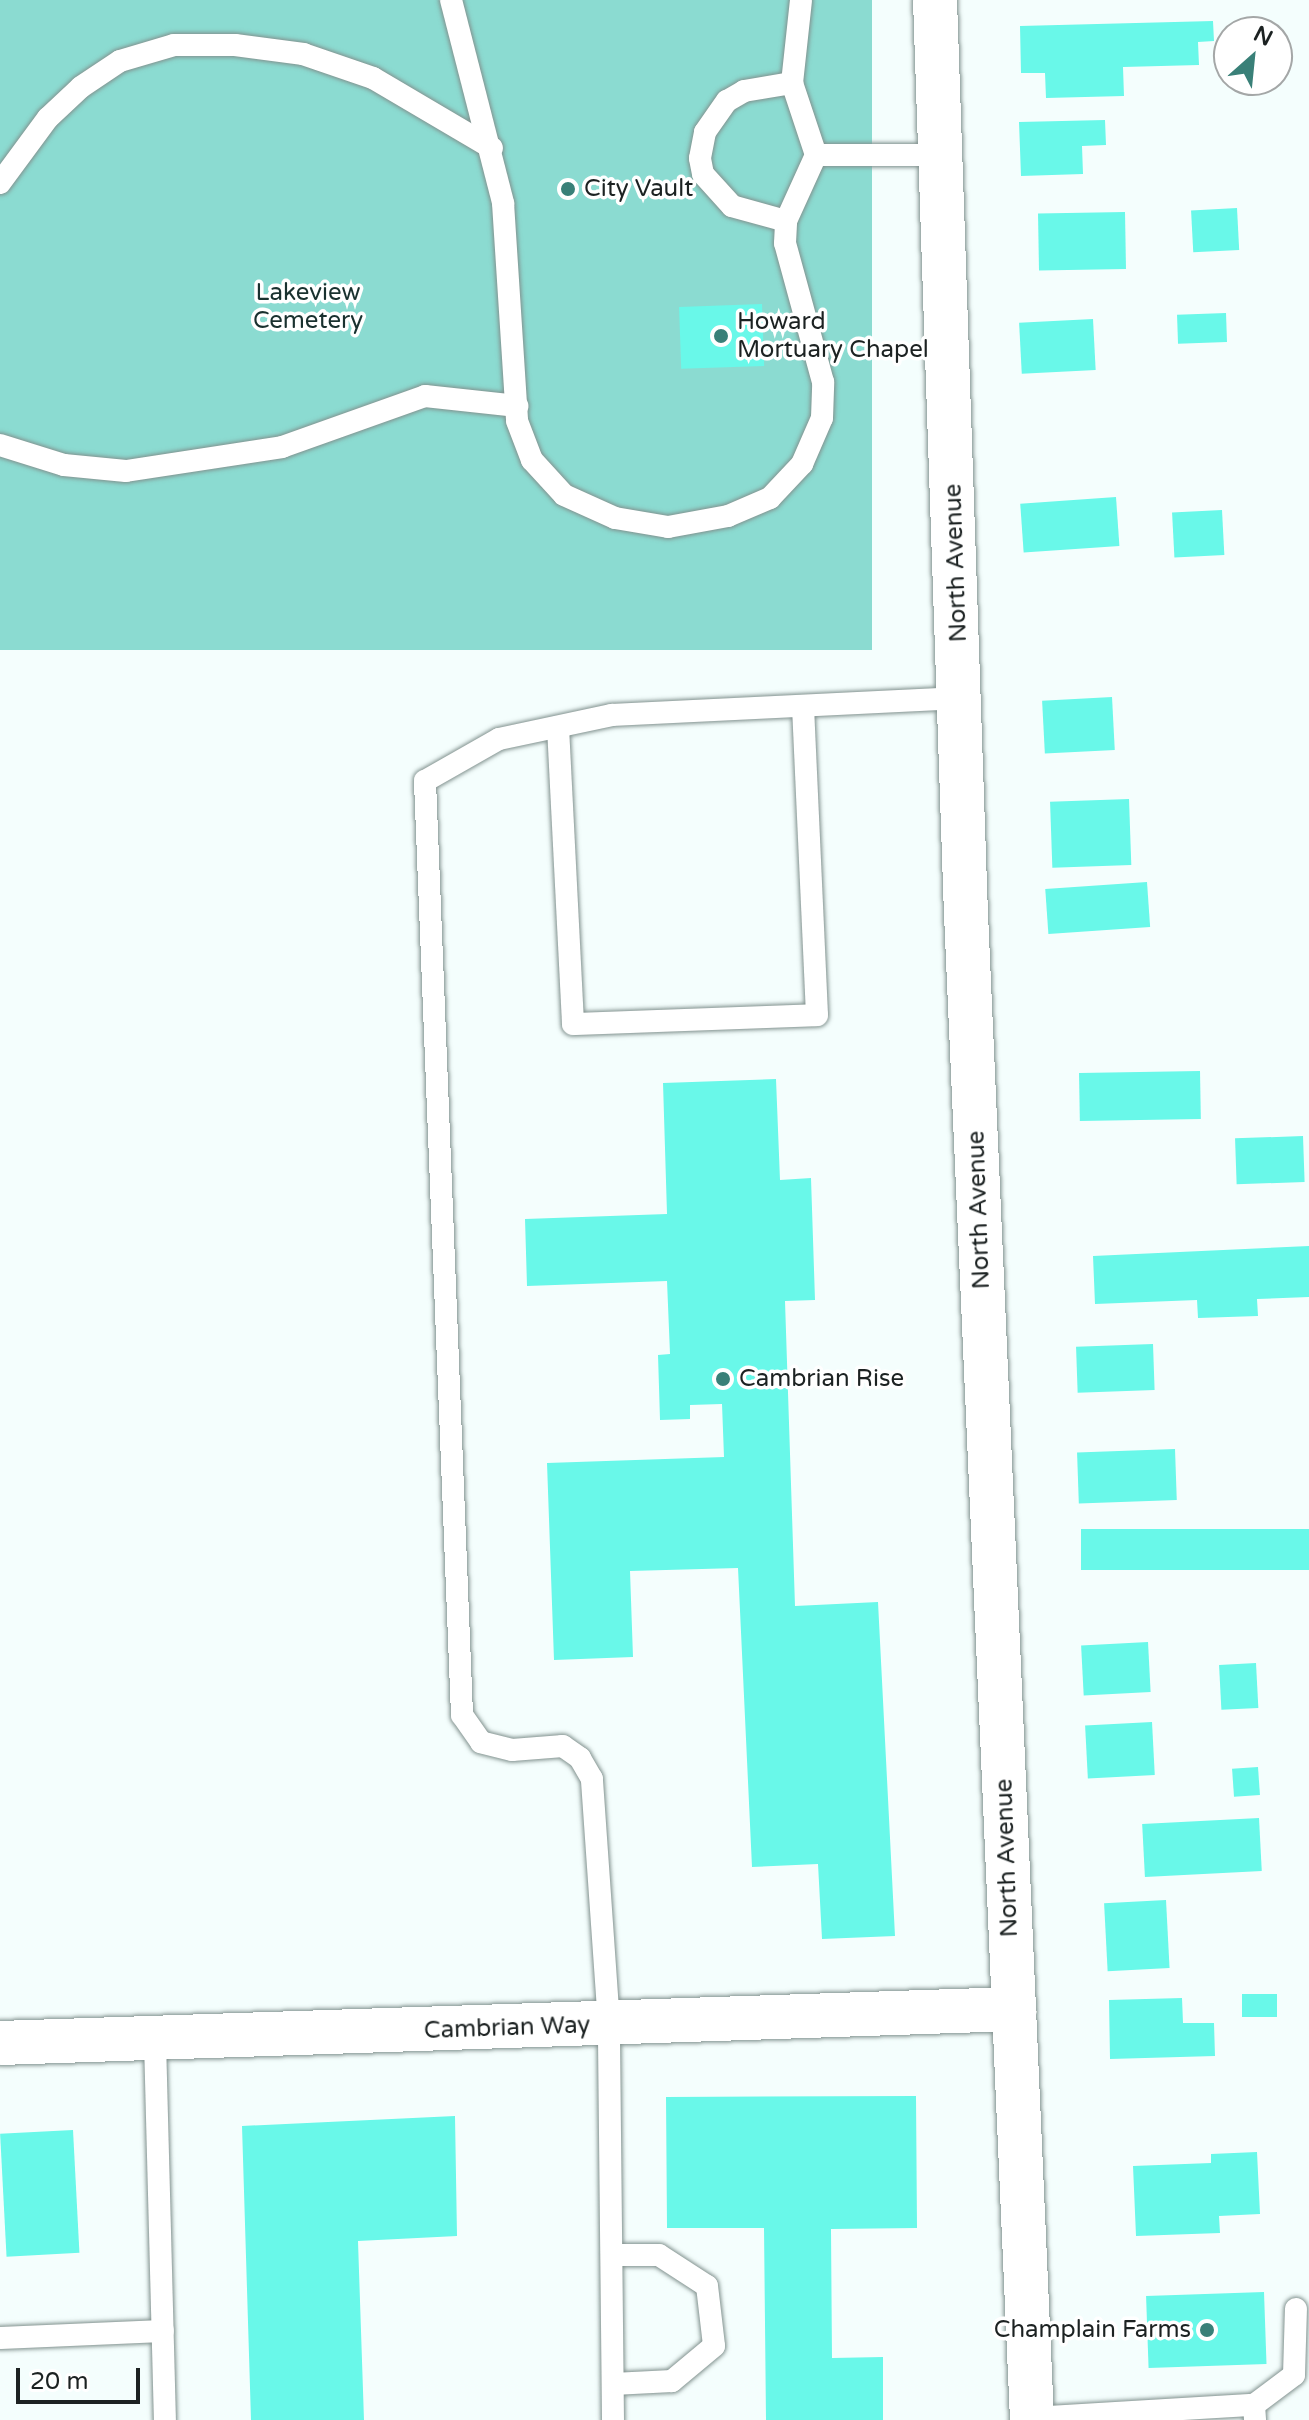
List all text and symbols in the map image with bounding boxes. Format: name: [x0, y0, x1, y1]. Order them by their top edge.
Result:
north arrow: [1213, 16, 1293, 96]
text: N: [1249, 21, 1277, 52]
place label: City Vault: [584, 175, 693, 203]
marker: City Vault: [559, 180, 577, 198]
park label: Lakeview Cemetery: [253, 279, 363, 335]
place label: Howard Mortuary Chapel: [737, 308, 929, 364]
marker: Howard Mortuary Chapel: [712, 327, 730, 345]
street label: North Avenue: [939, 483, 973, 643]
street label: North Avenue: [962, 1130, 996, 1290]
place label: Cambrian Rise: [739, 1365, 904, 1393]
marker: Cambrian Rise: [714, 1370, 732, 1388]
street label: North Avenue: [990, 1778, 1024, 1938]
street label: Cambrian Way: [423, 2011, 591, 2045]
place label: Champlain Farms: [994, 2316, 1191, 2344]
marker: Champlain Farms: [1198, 2321, 1216, 2339]
scale bar: [20, 2352, 144, 2402]
text: 20 m: [30, 2367, 88, 2396]

